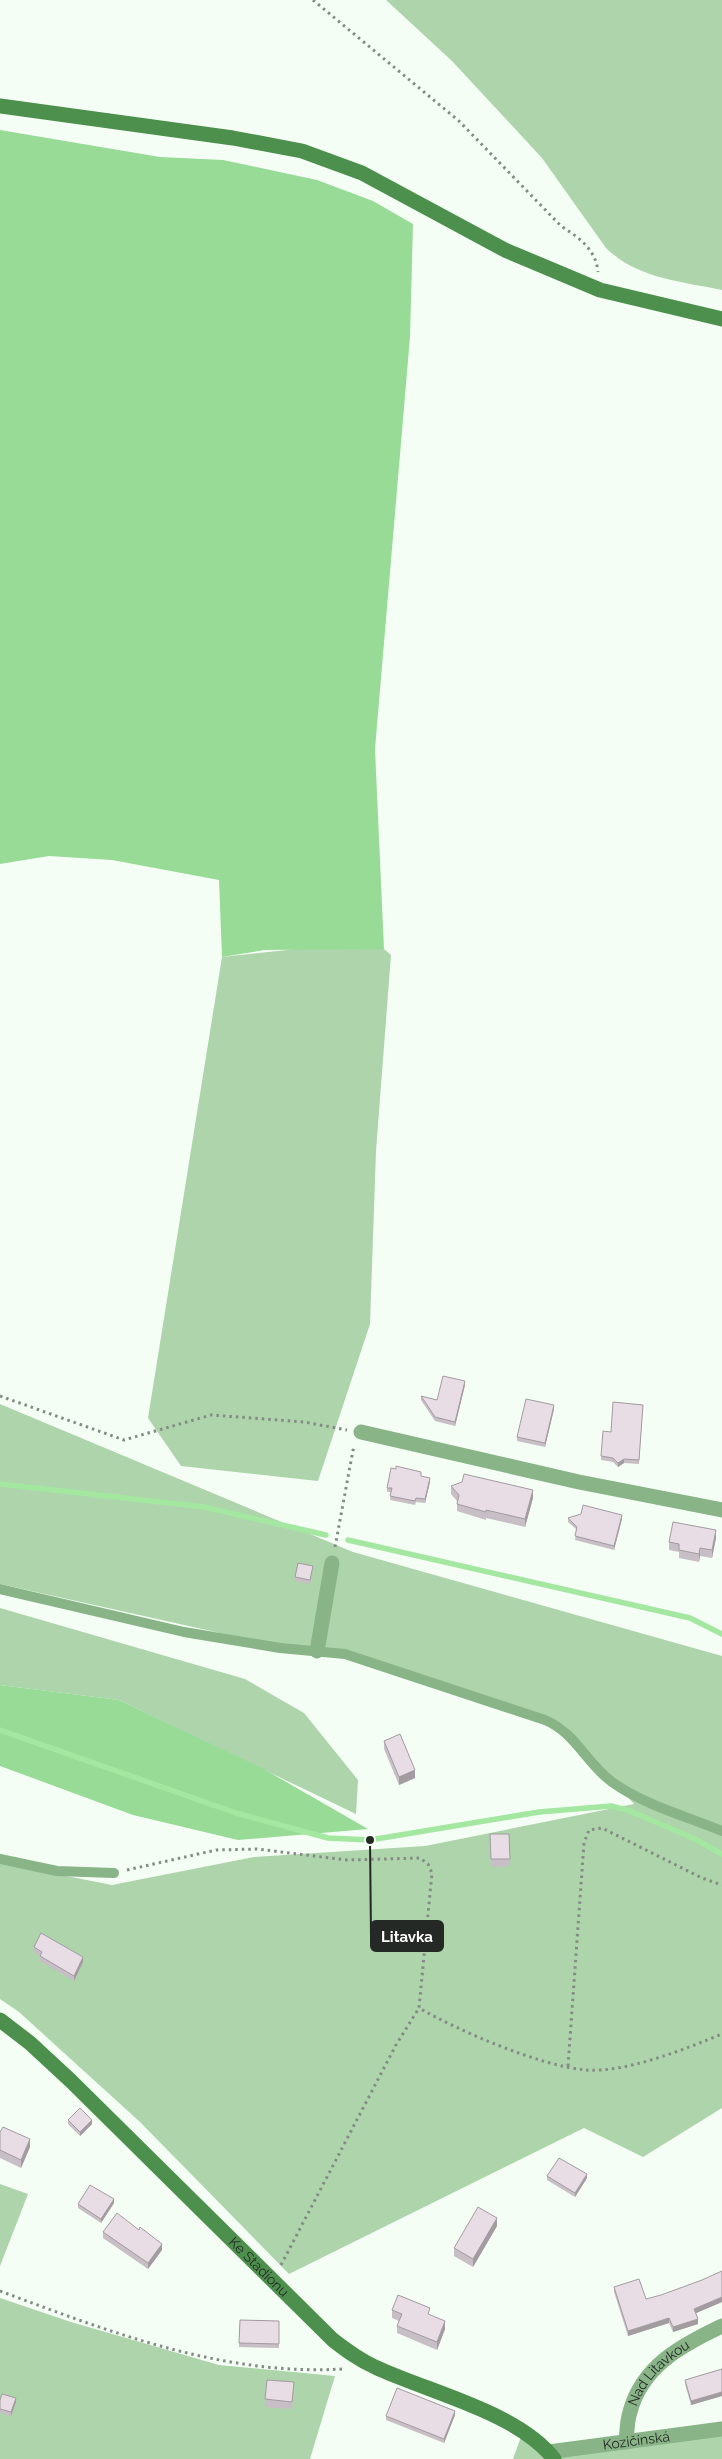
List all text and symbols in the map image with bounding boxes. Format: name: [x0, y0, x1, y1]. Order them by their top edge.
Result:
callout: Litavka: [371, 1921, 443, 1951]
text: Litavka: [381, 1928, 433, 1946]
street label: Ke Stadionu: [226, 2234, 292, 2300]
street label: Nad Litavkou: [625, 2337, 692, 2408]
street label: Kozičínská: [602, 2428, 671, 2453]

